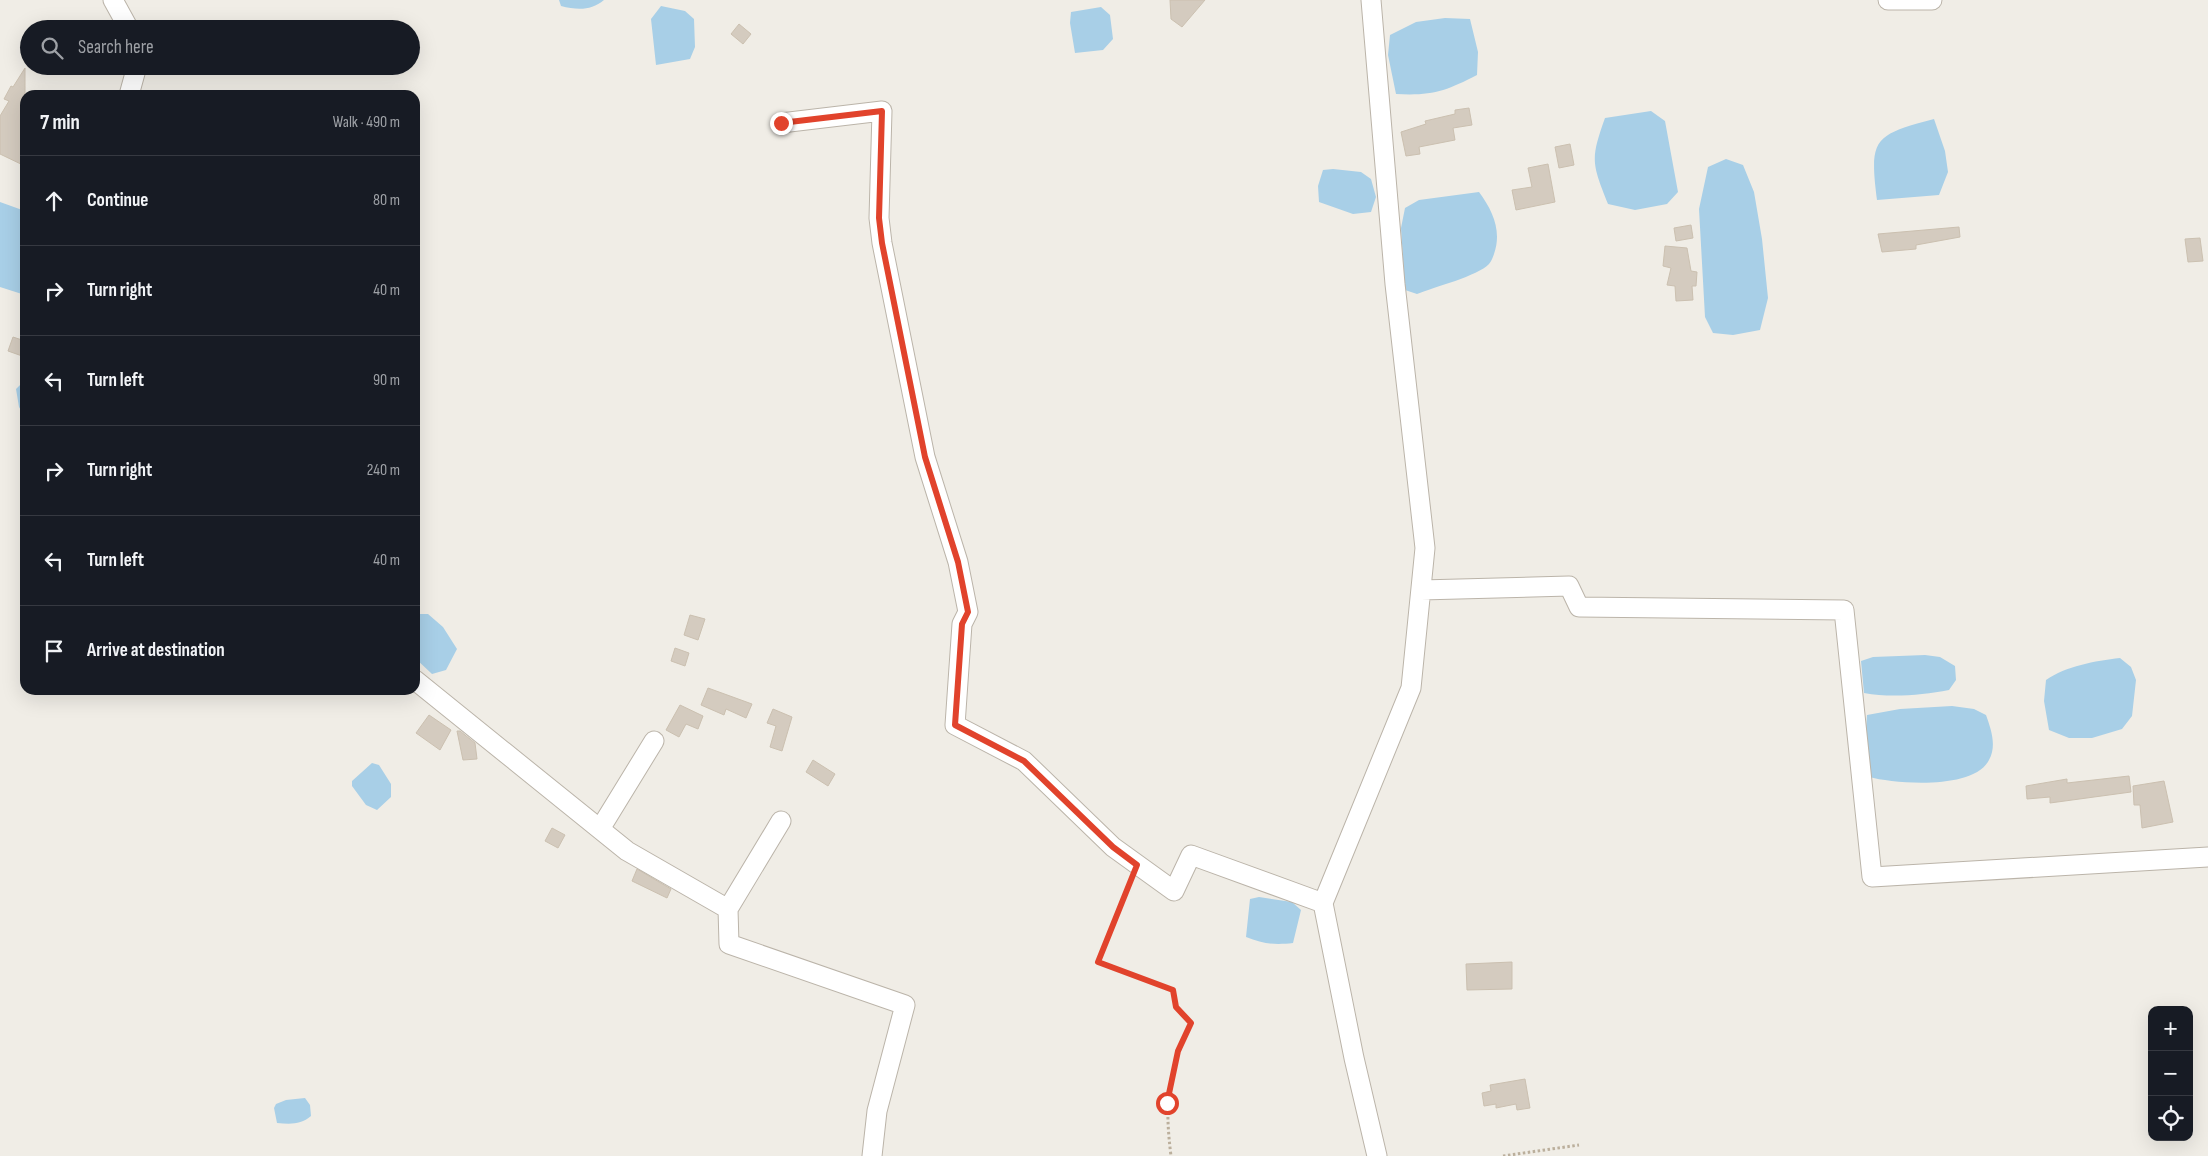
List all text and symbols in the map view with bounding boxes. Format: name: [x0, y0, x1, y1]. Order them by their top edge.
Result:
search box: [20, 20, 420, 75]
icon: search: [38, 34, 66, 62]
text: Search here: [78, 36, 154, 59]
text: 7 min: [40, 110, 80, 135]
route end: [770, 112, 793, 135]
text: Walk · 490 m: [333, 113, 400, 132]
icon: ahead: [40, 187, 68, 215]
text: Continue: [87, 189, 148, 212]
text: 80 m: [373, 191, 400, 210]
icon: right: [40, 277, 68, 305]
text: Turn right: [87, 279, 152, 302]
text: 40 m: [373, 281, 400, 300]
icon: left: [40, 367, 68, 395]
text: Turn left: [87, 369, 144, 392]
text: 90 m: [373, 371, 400, 390]
icon: right: [40, 457, 68, 485]
text: Turn right: [87, 459, 152, 482]
text: 240 m: [367, 461, 400, 480]
icon: left: [40, 547, 68, 575]
text: Turn left: [87, 549, 144, 572]
text: 40 m: [373, 551, 400, 570]
icon: arrive: [40, 637, 68, 665]
text: Arrive at destination: [87, 639, 225, 662]
map controls: [2148, 1006, 2193, 1141]
button: +: [2148, 1006, 2193, 1051]
button: −: [2148, 1051, 2193, 1096]
route start: [1156, 1092, 1179, 1115]
button: locate: [2148, 1096, 2193, 1141]

